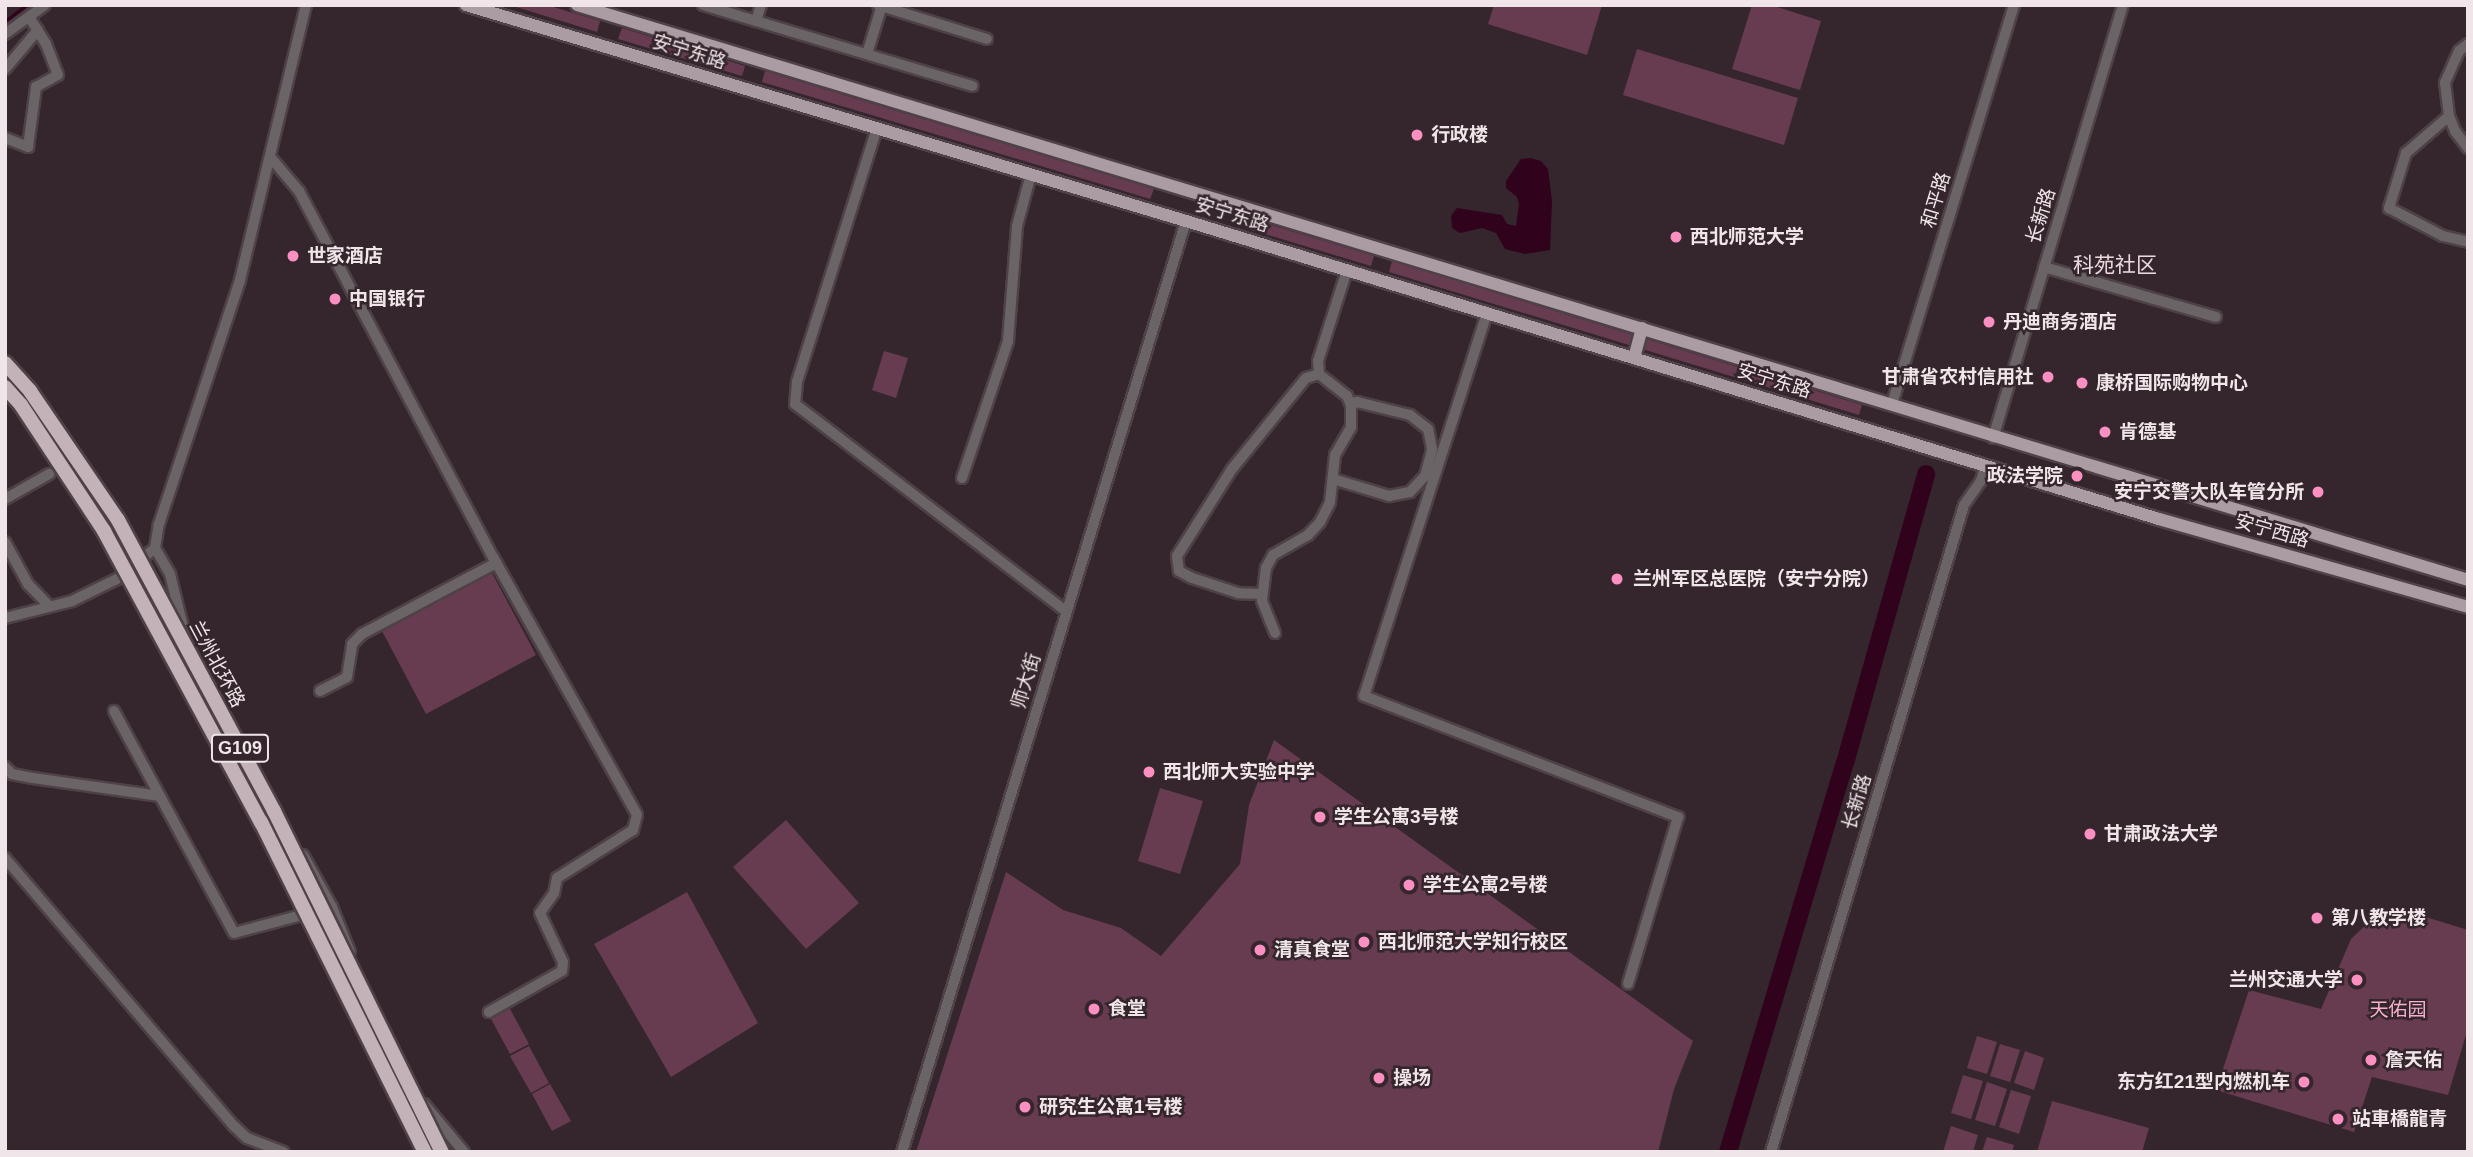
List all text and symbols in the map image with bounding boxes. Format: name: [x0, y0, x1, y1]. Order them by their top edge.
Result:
street label: 安宁东路: [649, 30, 729, 74]
place label: 行政楼: [1431, 124, 1488, 146]
marker: 行政楼: [1409, 127, 1425, 143]
street label: 和平路: [1917, 169, 1955, 231]
street label: 长新路: [2022, 185, 2060, 247]
street label: 安宁东路: [1192, 193, 1272, 237]
place label: 西北师范大学: [1690, 226, 1804, 248]
marker: 西北师范大学: [1668, 229, 1684, 245]
place label: 世家酒店: [307, 245, 383, 267]
marker: 世家酒店: [285, 248, 301, 264]
district label: 科苑社区: [2073, 252, 2157, 278]
place label: 中国银行: [349, 288, 425, 310]
marker: 中国银行: [327, 291, 343, 307]
place label: 丹迪商务酒店: [2003, 311, 2117, 333]
marker: 丹迪商务酒店: [1981, 314, 1997, 330]
street label: 安宁东路: [1734, 359, 1814, 403]
place label: 甘肃省农村信用社: [1882, 366, 2034, 388]
marker: 甘肃省农村信用社: [2040, 369, 2056, 385]
place label: 康桥国际购物中心: [2096, 372, 2248, 394]
marker: 康桥国际购物中心: [2074, 375, 2090, 391]
place label: 肯德基: [2119, 421, 2176, 443]
marker: 肯德基: [2097, 424, 2113, 440]
place label: 政法学院: [1987, 465, 2063, 487]
marker: 政法学院: [2069, 468, 2085, 484]
place label: 安宁交警大队车管分所: [2114, 481, 2304, 503]
marker: 安宁交警大队车管分所: [2310, 484, 2326, 500]
street label: 安宁西路: [2232, 510, 2312, 552]
place label: 兰州军区总医院（安宁分院）: [1633, 568, 1880, 590]
marker: 兰州军区总医院（安宁分院）: [1607, 569, 1627, 589]
street label: 兰州北环路: [185, 617, 249, 711]
street label: 师大街: [1007, 650, 1045, 712]
road number: G109: [210, 734, 270, 762]
place label: 西北师大实验中学: [1163, 761, 1315, 783]
marker: 西北师大实验中学: [1141, 764, 1157, 780]
street label: 长新路: [1838, 771, 1876, 833]
place label: 学生公寓3号楼: [1334, 806, 1459, 828]
marker: 学生公寓3号楼: [1312, 809, 1328, 825]
place label: 甘肃政法大学: [2104, 823, 2218, 845]
marker: 甘肃政法大学: [2082, 826, 2098, 842]
place label: 学生公寓2号楼: [1423, 874, 1548, 896]
marker: 学生公寓2号楼: [1401, 877, 1417, 893]
place label: 第八教学楼: [2331, 907, 2426, 929]
marker: 第八教学楼: [2309, 910, 2325, 926]
place label: 西北师范大学知行校区: [1378, 931, 1568, 953]
marker: 西北师范大学知行校区: [1356, 934, 1372, 950]
place label: 清真食堂: [1274, 939, 1350, 961]
marker: 清真食堂: [1252, 942, 1268, 958]
place label: 兰州交通大学: [2229, 969, 2343, 991]
marker: 兰州交通大学: [2349, 972, 2365, 988]
place label: 食堂: [1108, 998, 1146, 1020]
park label: 天佑园: [2370, 999, 2426, 1021]
marker: 食堂: [1086, 1001, 1102, 1017]
place label: 詹天佑: [2385, 1049, 2442, 1071]
marker: 詹天佑: [2363, 1052, 2379, 1068]
place label: 操场: [1393, 1067, 1431, 1089]
marker: 操场: [1371, 1070, 1387, 1086]
place label: 东方红21型内燃机车: [2117, 1071, 2290, 1093]
marker: 东方红21型内燃机车: [2296, 1074, 2312, 1090]
place label: 研究生公寓1号楼: [1039, 1096, 1183, 1118]
marker: 研究生公寓1号楼: [1017, 1099, 1033, 1115]
place label: 站車橋龍青: [2352, 1108, 2447, 1130]
marker: 站車橋龍青: [2330, 1111, 2346, 1127]

